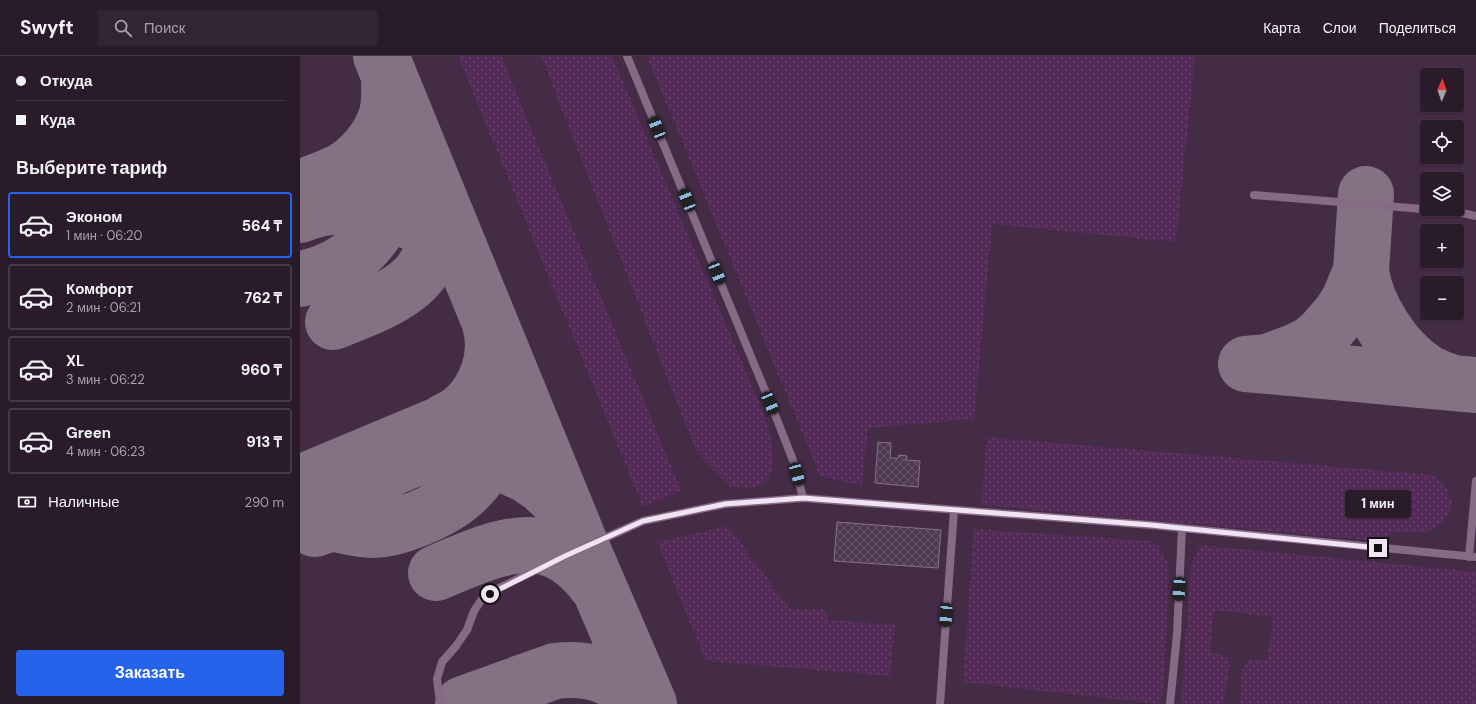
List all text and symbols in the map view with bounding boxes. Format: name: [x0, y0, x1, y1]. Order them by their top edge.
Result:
search box: [98, 10, 378, 46]
text: Swyft: [20, 15, 74, 40]
icon: search: [112, 17, 134, 39]
text: Поиск: [144, 18, 185, 38]
text: Карта: [1263, 19, 1301, 37]
text: Слои: [1323, 19, 1357, 37]
text: Поделиться: [1379, 19, 1456, 37]
north arrow: [1420, 68, 1464, 112]
map controls: [1420, 68, 1464, 320]
text: Откуда: [40, 71, 92, 91]
text: Куда: [40, 110, 75, 130]
car: [647, 115, 667, 141]
button: locate: [1420, 120, 1464, 164]
text: Выберите тариф: [16, 156, 167, 180]
button: layers: [1420, 172, 1464, 216]
car: [677, 187, 697, 213]
icon: car: [18, 207, 54, 243]
text: Эконом: [66, 207, 122, 227]
text: 564 ₸: [242, 216, 282, 236]
button: +: [1420, 224, 1464, 268]
text: 1 мин · 06:20: [66, 227, 142, 244]
car: [707, 260, 727, 286]
button: −: [1420, 276, 1464, 320]
icon: car: [18, 279, 54, 315]
text: Комфорт: [66, 279, 133, 299]
text: 762 ₸: [244, 288, 282, 308]
text: 2 мин · 06:21: [66, 299, 141, 316]
icon: car: [18, 351, 54, 387]
text: XL: [66, 351, 84, 371]
text: 960 ₸: [241, 360, 282, 380]
text: 3 мин · 06:22: [66, 371, 145, 388]
car: [760, 390, 780, 416]
icon: car: [18, 423, 54, 459]
text: Green: [66, 423, 111, 443]
text: 913 ₸: [246, 432, 282, 452]
text: 4 мин · 06:23: [66, 443, 145, 460]
car: [788, 461, 806, 487]
callout: 1 мин: [1345, 490, 1411, 518]
icon: cash: [16, 491, 38, 513]
text: Наличные: [48, 492, 120, 512]
text: 290 m: [245, 494, 284, 511]
text: 1 мин: [1361, 495, 1395, 512]
route end: [1369, 539, 1387, 557]
car: [1172, 577, 1186, 601]
route start: [481, 585, 499, 603]
car: [939, 603, 953, 627]
button: Заказать: [16, 650, 284, 696]

